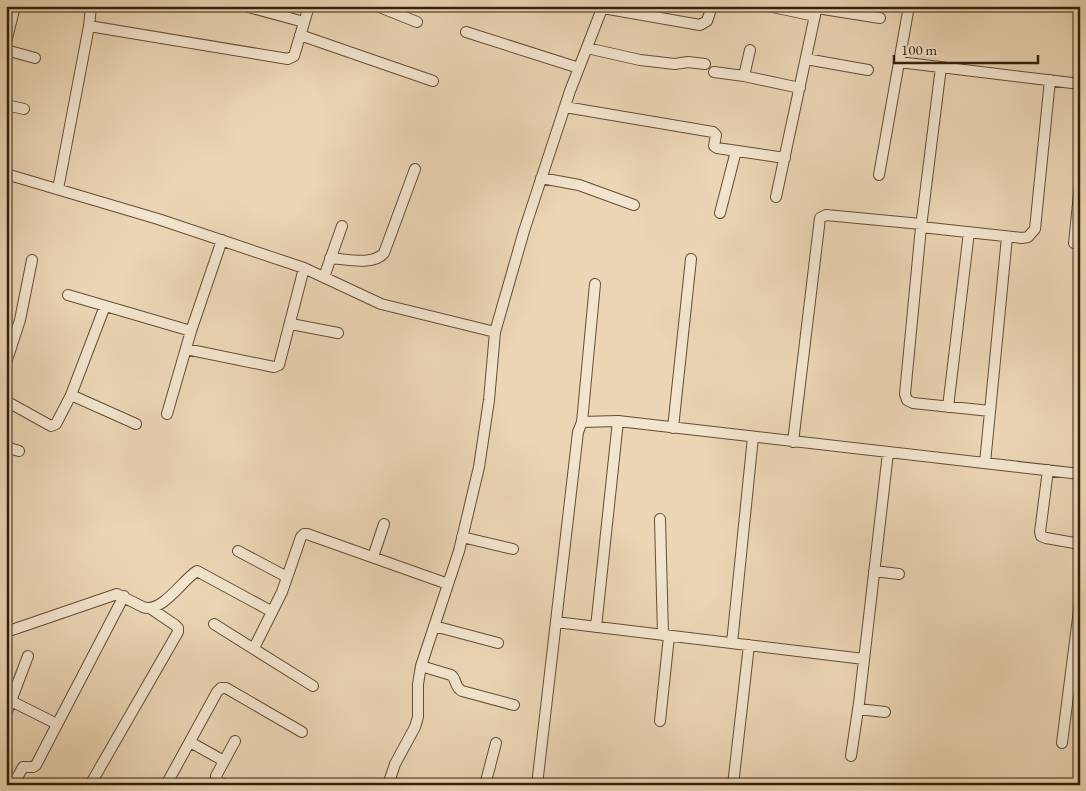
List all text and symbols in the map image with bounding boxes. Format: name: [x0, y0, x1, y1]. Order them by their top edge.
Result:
scale bar: [894, 32, 1037, 64]
text: 100 m: [901, 40, 938, 59]

